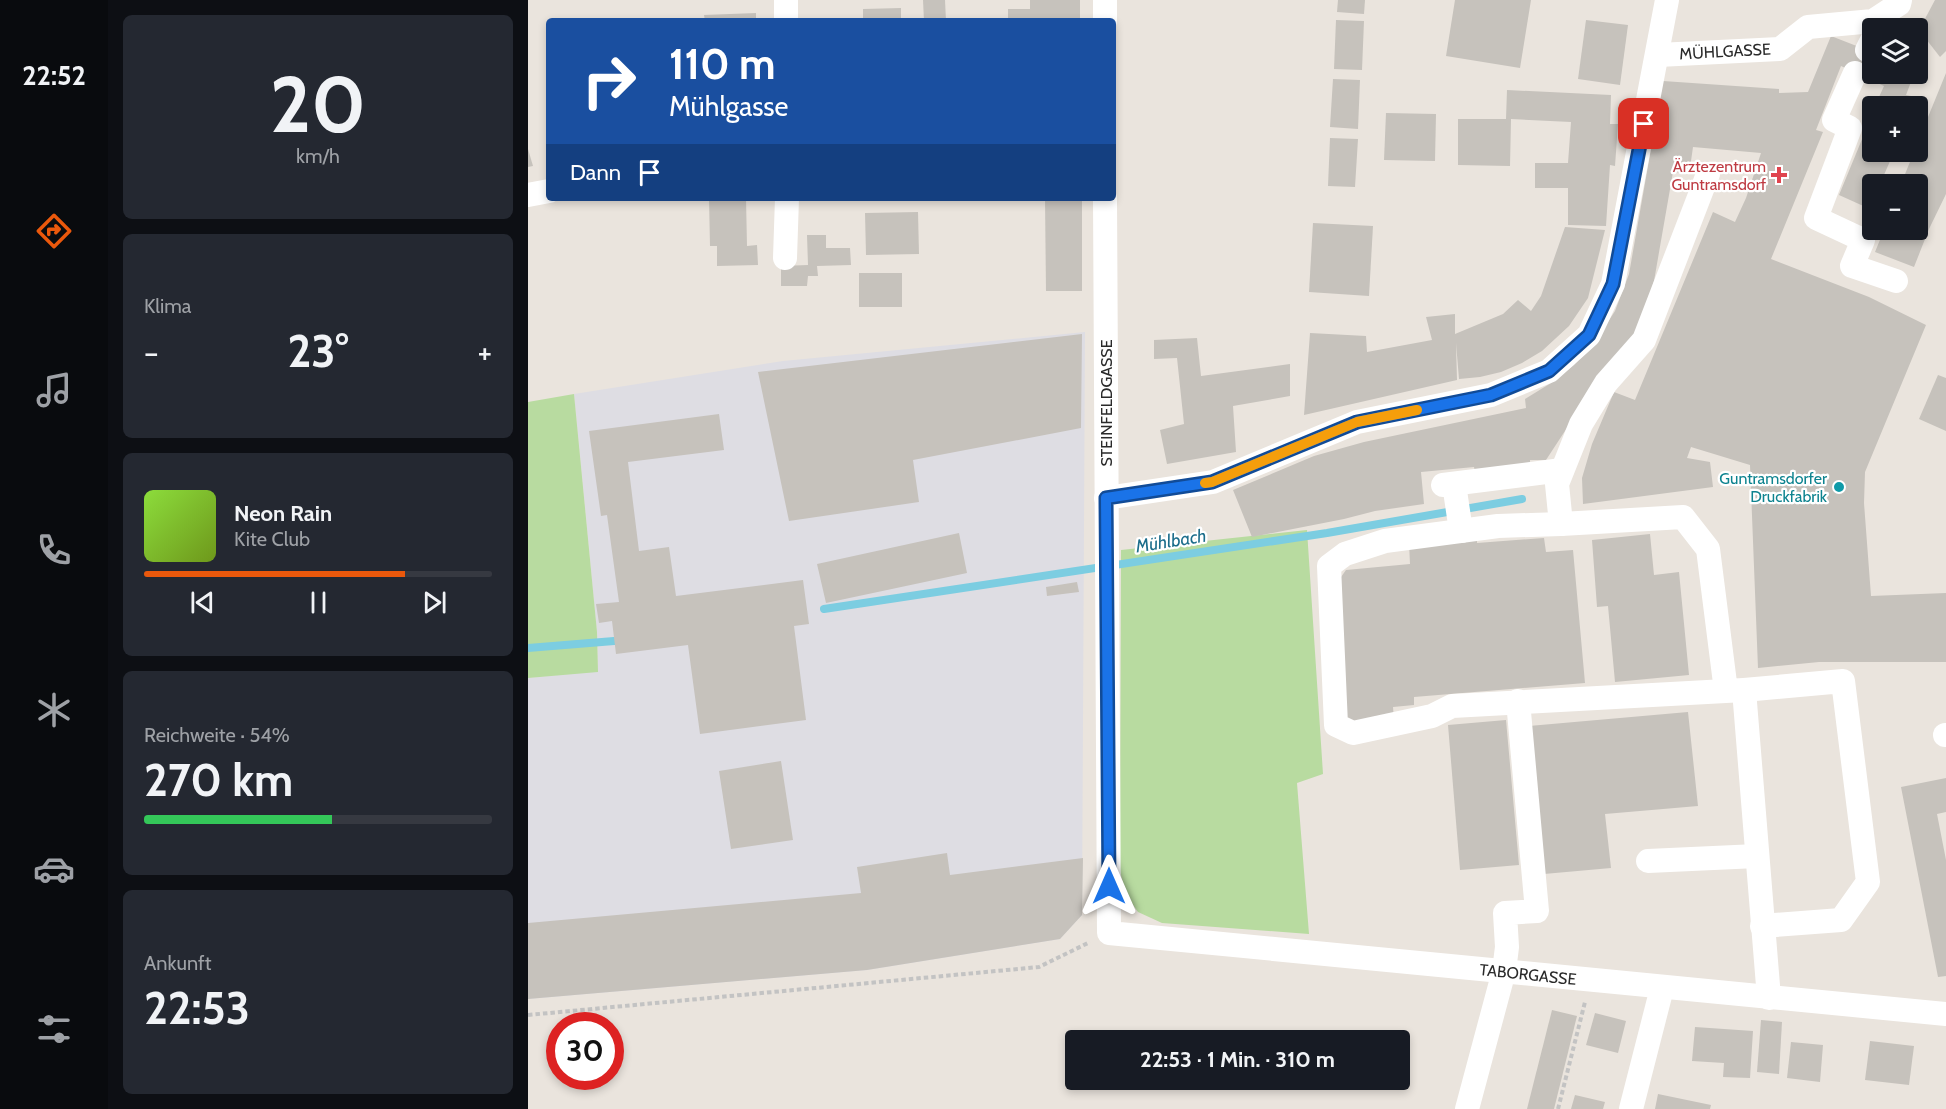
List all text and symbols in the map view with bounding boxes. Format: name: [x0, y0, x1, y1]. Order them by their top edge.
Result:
map controls: [1862, 18, 1928, 240]
button: layers: [1862, 18, 1928, 84]
text: 110 m: [669, 38, 776, 90]
street label: MÜHLGASSE: [1679, 40, 1771, 63]
icon: right: [570, 42, 648, 120]
text: 20: [270, 57, 366, 152]
text: 22:52: [22, 59, 86, 92]
text: Mühlgasse: [669, 90, 788, 123]
button: +: [1862, 96, 1928, 162]
pin: [1618, 98, 1669, 149]
icon: arrive: [1627, 107, 1660, 140]
text: km/h: [296, 144, 340, 168]
icon: arrive: [633, 156, 666, 189]
place label: Ärztezentrum Guntramsdorf: [1671, 157, 1767, 194]
text: Dann: [570, 159, 621, 186]
marker: Ärztezentrum Guntramsdorf: [1770, 166, 1788, 184]
button: −: [1862, 174, 1928, 240]
icon: directions: [33, 210, 75, 252]
text: Klima: [144, 294, 191, 318]
text: 23°: [287, 324, 349, 378]
text: −: [144, 332, 159, 372]
text: +: [477, 332, 492, 372]
street label: STEINFELDGASSE: [1097, 339, 1116, 467]
icon: music: [33, 369, 75, 411]
place label: Guntramsdorfer Druckfabrik: [1719, 469, 1828, 506]
marker: Guntramsdorfer Druckfabrik: [1832, 480, 1846, 494]
text: Neon Rain: [234, 500, 332, 527]
water label: Mühlbach: [1133, 525, 1208, 558]
text: Kite Club: [234, 527, 310, 551]
icon: phone: [33, 529, 75, 571]
icon: previous: [186, 586, 219, 619]
icon: pause: [302, 586, 335, 619]
icon: next: [418, 586, 451, 619]
icon: climate: [33, 689, 75, 731]
text: Reichweite · 54%: [144, 723, 290, 747]
text: 270 km: [144, 753, 293, 807]
icon: car: [33, 848, 75, 890]
position arrow: [1077, 854, 1141, 918]
text: Ankunft: [144, 951, 211, 975]
street label: TABORGASSE: [1479, 960, 1577, 989]
text: 22:53: [144, 981, 250, 1035]
icon: filters: [33, 1008, 75, 1050]
speed limit sign: 30: [546, 1012, 624, 1090]
text: 22:53 · 1 Min. · 310 m: [1140, 1046, 1335, 1073]

